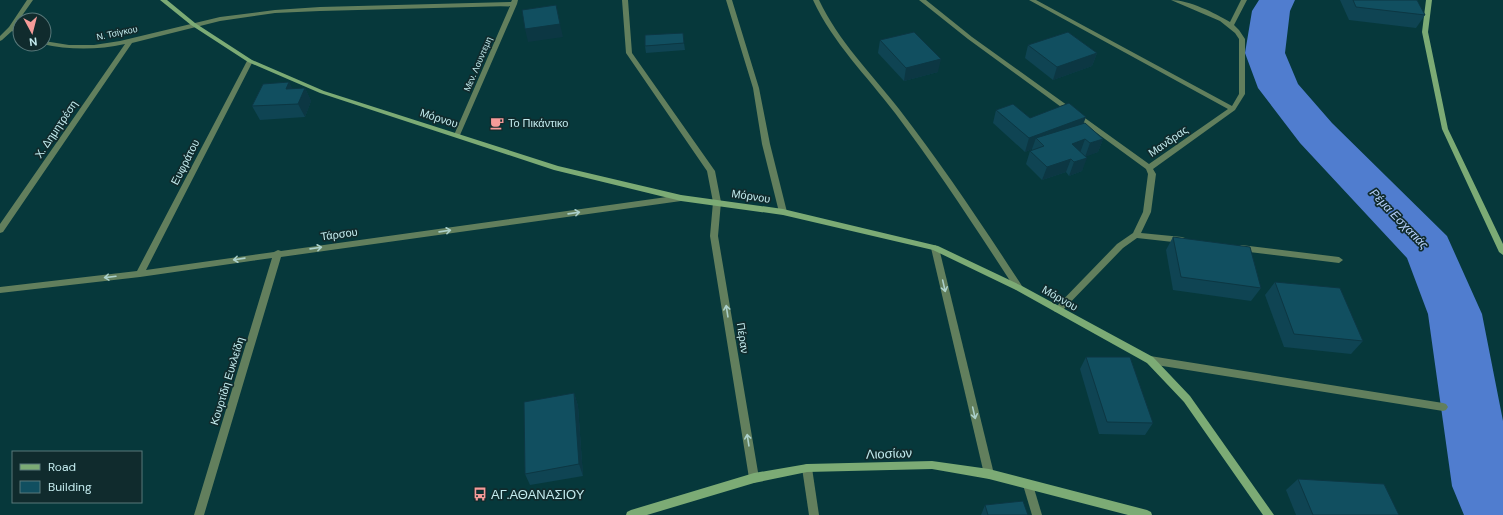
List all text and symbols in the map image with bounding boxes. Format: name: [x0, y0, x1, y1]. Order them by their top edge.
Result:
north arrow: [12, 12, 52, 52]
street label: Ν. Τσίγκου: [95, 23, 139, 43]
text: N: [28, 34, 38, 49]
street label: Μεν. Λουντεμη: [461, 35, 495, 93]
street label: Χ. Δημητρέση: [32, 97, 80, 161]
street label: Μόρνου: [418, 105, 460, 131]
cafe icon: Το Πικάντικο: [489, 115, 505, 131]
place label: Το Πικάντικο: [508, 116, 568, 130]
street label: Μανδρας: [1146, 122, 1190, 160]
street label: Ευφράτου: [168, 137, 202, 187]
water label: Ρέμα Εσχατιάς: [1366, 185, 1432, 253]
street label: Μόρνου: [731, 186, 771, 206]
one-way arrow: [567, 209, 580, 217]
street label: Τάρσου: [320, 224, 358, 244]
one-way arrow: [438, 227, 451, 235]
one-way arrow: [310, 244, 323, 252]
one-way arrow: [233, 255, 246, 263]
one-way arrow: [104, 273, 117, 281]
one-way arrow: [941, 279, 949, 292]
street label: Μόρνου: [1040, 282, 1080, 314]
one-way arrow: [723, 305, 731, 318]
street label: Πέραν: [734, 322, 752, 355]
street label: Κουρτίδη Ευκλείδη: [207, 335, 247, 427]
one-way arrow: [971, 406, 979, 419]
one-way arrow: [744, 434, 752, 447]
street label: Λιοσίων: [866, 444, 912, 463]
legend: [12, 451, 142, 503]
text: Road: [48, 459, 76, 475]
text: Building: [48, 479, 92, 495]
bus stop icon: ΑΓ.ΑΘΑΝΑΣΙΟΥ: [472, 486, 488, 502]
place label: ΑΓ.ΑΘΑΝΑΣΙΟΥ: [491, 486, 585, 503]

